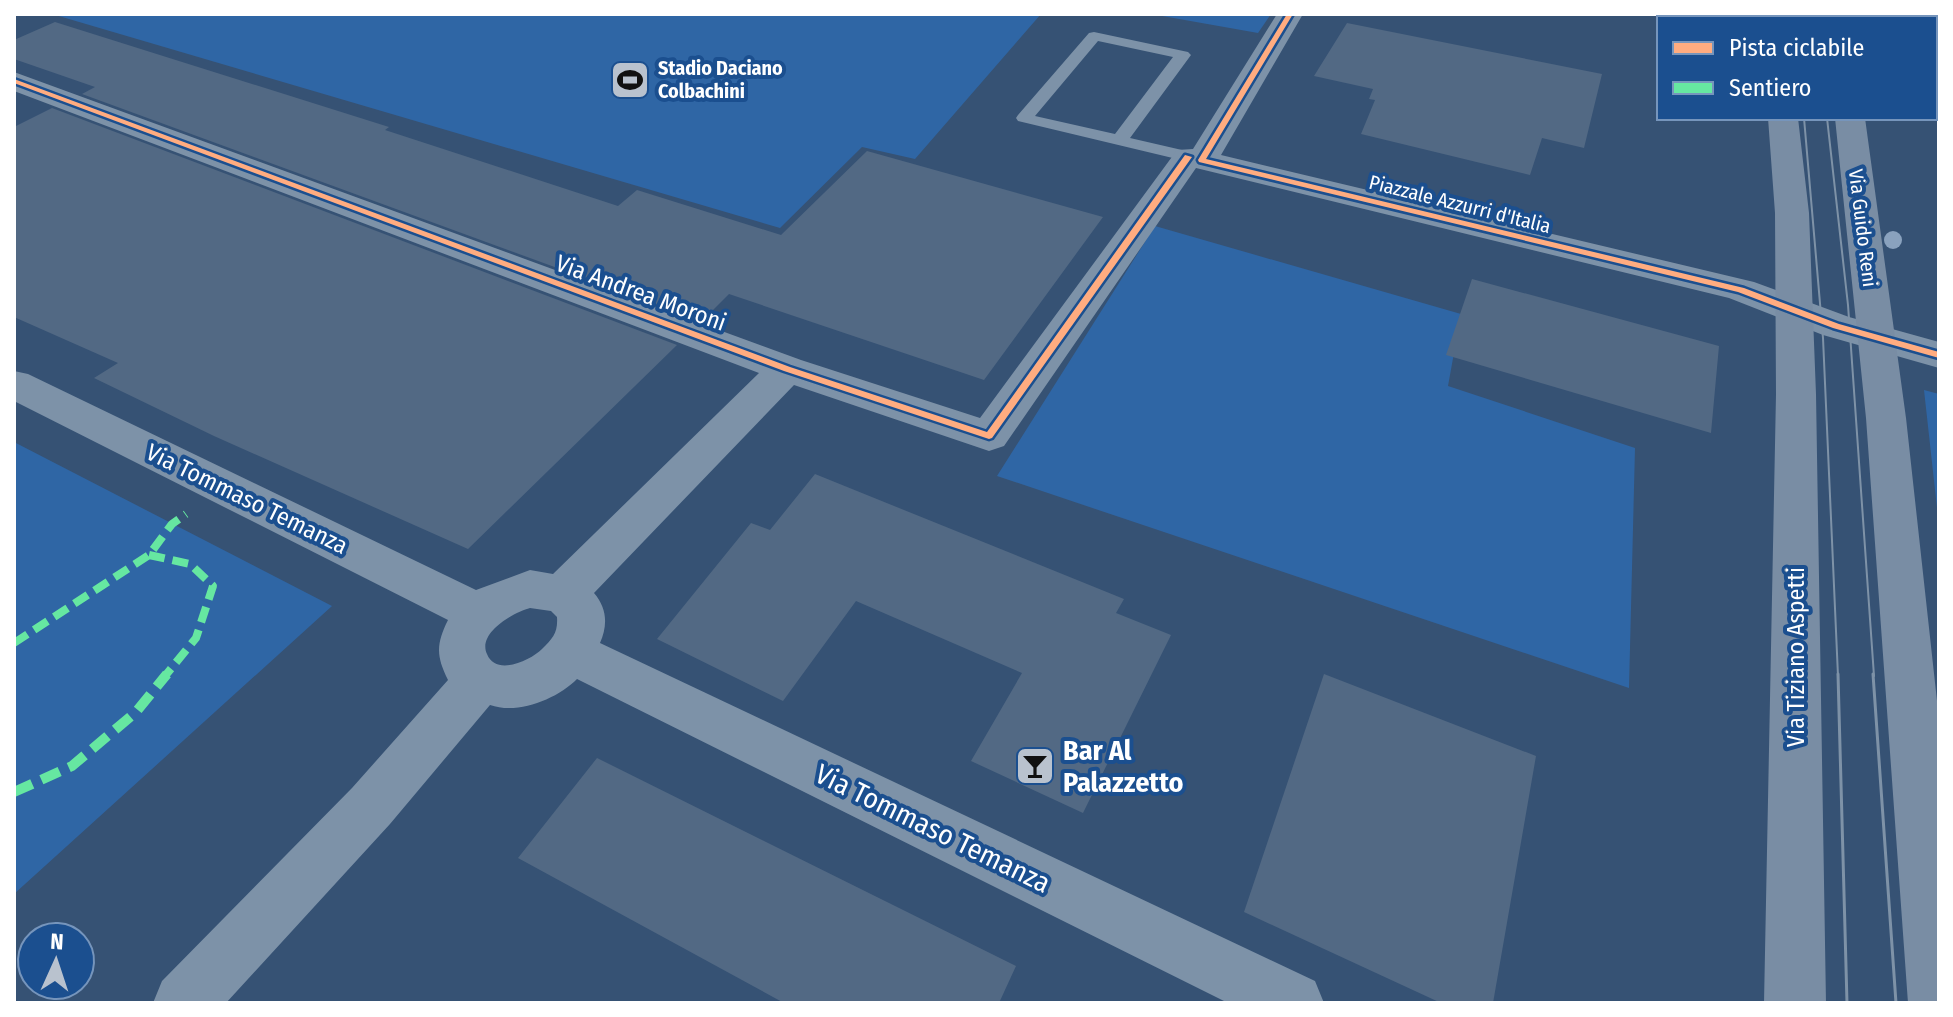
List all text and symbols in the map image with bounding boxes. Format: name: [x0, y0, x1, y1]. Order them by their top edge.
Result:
legend: [1657, 16, 1937, 120]
text: Pista ciclabile: [1729, 34, 1864, 62]
place label: Stadio Daciano Colbachini: [658, 56, 783, 103]
sports icon: Stadio Daciano Colbachini: [609, 59, 651, 101]
text: Sentiero: [1729, 74, 1812, 102]
street label: Via Guido Reni: [1844, 168, 1882, 288]
street label: Piazzale Azzurri d'Italia: [1367, 170, 1553, 238]
street label: Via Andrea Moroni: [552, 249, 730, 337]
street label: Via Tommaso Temanza: [142, 438, 352, 560]
street label: Via Tiziano Aspetti: [1782, 567, 1810, 747]
place label: Bar Al Palazzetto: [1063, 734, 1184, 799]
bar icon: Bar Al Palazzetto: [1014, 745, 1056, 787]
street label: Via Tommaso Temanza: [810, 757, 1056, 900]
north arrow: [16, 921, 96, 1001]
text: N: [50, 928, 64, 955]

